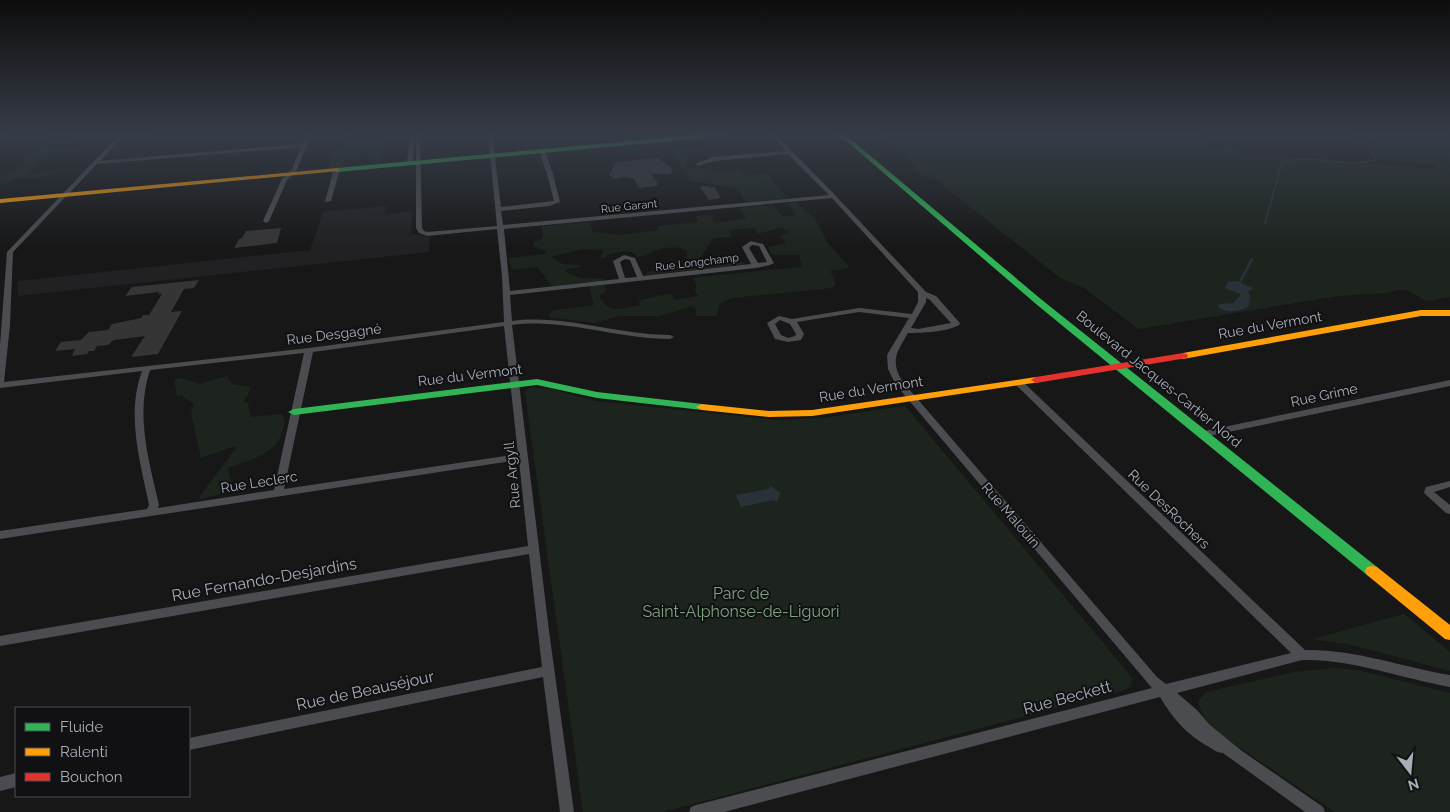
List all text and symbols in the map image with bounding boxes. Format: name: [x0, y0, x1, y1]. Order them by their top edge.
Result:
street label: Rue Garant: [600, 197, 658, 216]
street label: Rue Longchamp: [654, 251, 740, 274]
street label: Boulevard Jacques-Cartier Nord: [1073, 307, 1245, 451]
street label: Rue du Vermont: [1217, 308, 1323, 342]
street label: Rue Desgagné: [286, 320, 382, 348]
street label: Rue du Vermont: [417, 361, 523, 389]
street label: Rue du Vermont: [818, 373, 924, 405]
street label: Rue Grime: [1289, 380, 1359, 410]
street label: Rue Argyll: [501, 441, 523, 509]
street label: Rue DesRochers: [1125, 466, 1213, 552]
street label: Rue Leclerc: [219, 468, 299, 496]
street label: Rue Malouin: [979, 479, 1043, 551]
street label: Rue Fernando-Desjardins: [170, 554, 358, 605]
park label: Parc de Saint-Alphonse-de-Liguori: [642, 584, 840, 621]
street label: Rue de Beauséjour: [294, 667, 436, 714]
street label: Rue Beckett: [1021, 676, 1114, 718]
legend: [15, 707, 190, 797]
text: Fluide: [60, 718, 103, 736]
text: Ralenti: [60, 743, 108, 761]
north arrow: [1385, 747, 1435, 797]
text: Bouchon: [60, 768, 122, 786]
text: N: [1406, 775, 1421, 794]

